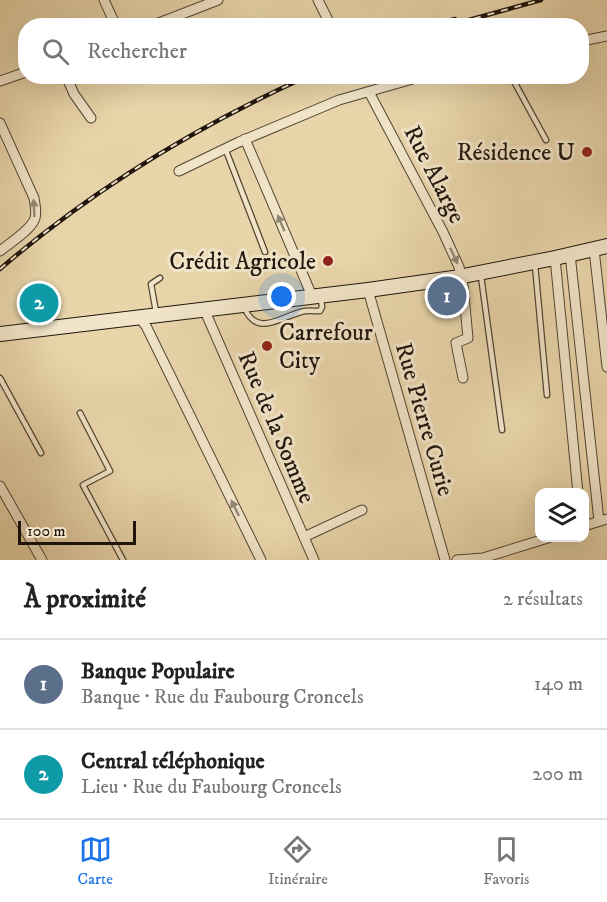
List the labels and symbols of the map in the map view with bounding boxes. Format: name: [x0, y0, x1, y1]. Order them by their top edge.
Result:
street label: Rue Alarge: [397, 120, 472, 228]
place label: Résidence U: [457, 138, 575, 168]
marker: Résidence U: [580, 145, 594, 159]
one-way arrow: [30, 199, 39, 218]
one-way arrow: [276, 213, 286, 231]
place label: Crédit Agricole: [169, 247, 316, 277]
one-way arrow: [449, 247, 458, 264]
marker: Crédit Agricole: [321, 254, 335, 268]
pin: 1: [428, 274, 466, 318]
pin: 2: [20, 280, 58, 326]
your location: [267, 282, 296, 311]
place label: Carrefour City: [279, 318, 373, 376]
marker: Carrefour City: [260, 339, 274, 353]
street label: Rue Pierre Curie: [388, 339, 460, 500]
street label: Rue de la Somme: [231, 347, 322, 508]
one-way arrow: [231, 499, 240, 516]
scale bar: [18, 518, 136, 546]

